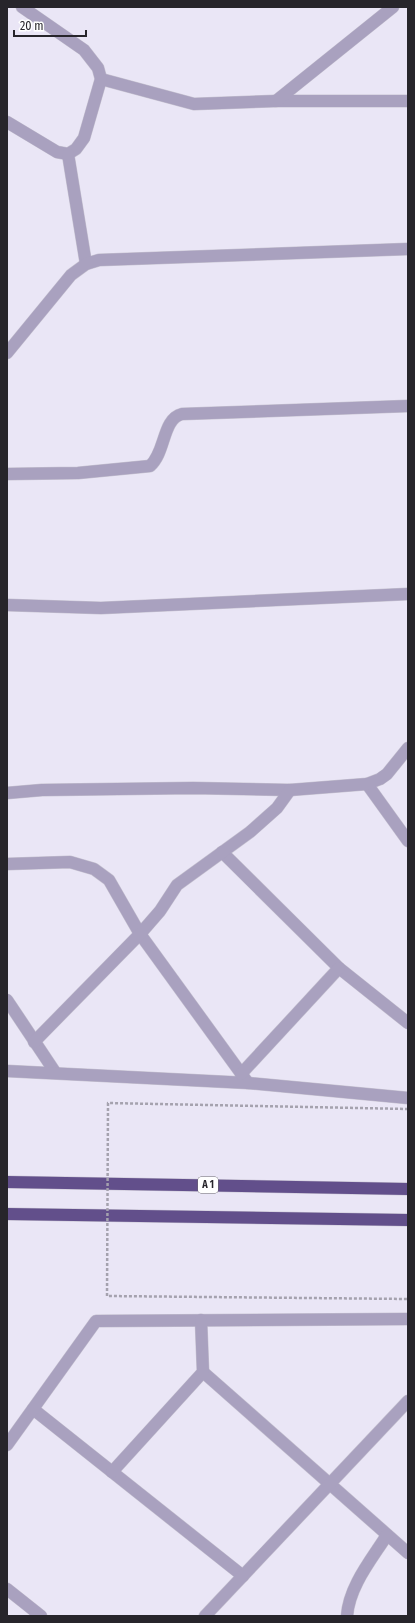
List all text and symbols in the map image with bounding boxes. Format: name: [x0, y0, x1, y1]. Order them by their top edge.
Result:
scale bar: [14, 12, 86, 38]
text: 20 m: [20, 19, 44, 33]
road number: A 1: [198, 1177, 218, 1193]

